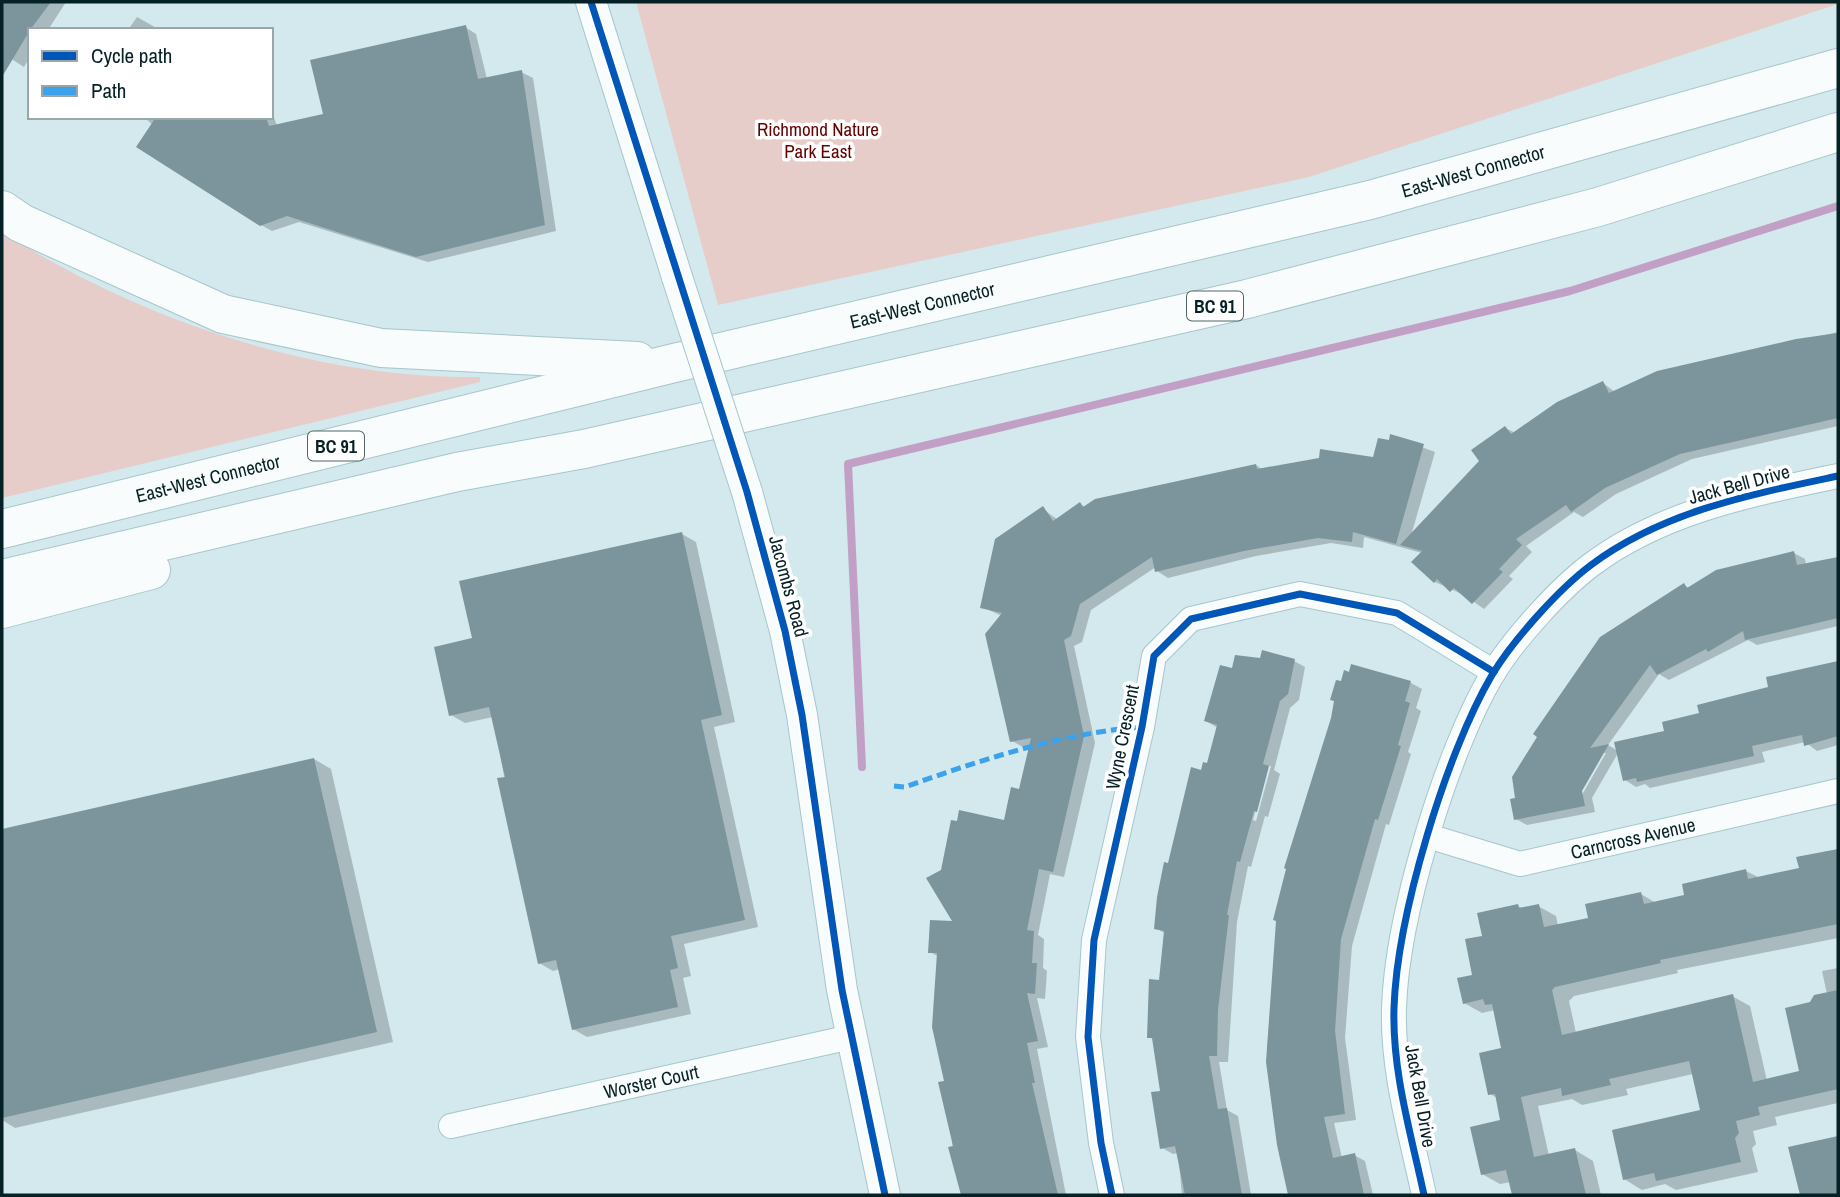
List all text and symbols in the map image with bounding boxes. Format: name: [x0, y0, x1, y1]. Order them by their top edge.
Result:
legend: [28, 28, 273, 119]
text: Cycle path: [91, 41, 172, 70]
text: Path: [91, 76, 126, 105]
park label: Richmond Nature Park East: [757, 116, 879, 164]
street label: East-West Connector: [1398, 138, 1548, 204]
street label: East-West Connector: [847, 275, 998, 334]
road number: BC 91: [1187, 292, 1243, 320]
road number: BC 91: [308, 432, 364, 461]
street label: East-West Connector: [133, 448, 284, 509]
street label: Jack Bell Drive: [1685, 458, 1793, 510]
street label: Jacombs Road: [763, 532, 815, 640]
street label: Wyne Crescent: [1099, 682, 1145, 792]
street label: Carncross Avenue: [1568, 811, 1698, 865]
street label: Jack Bell Drive: [1399, 1043, 1443, 1149]
street label: Worster Court: [601, 1058, 702, 1105]

